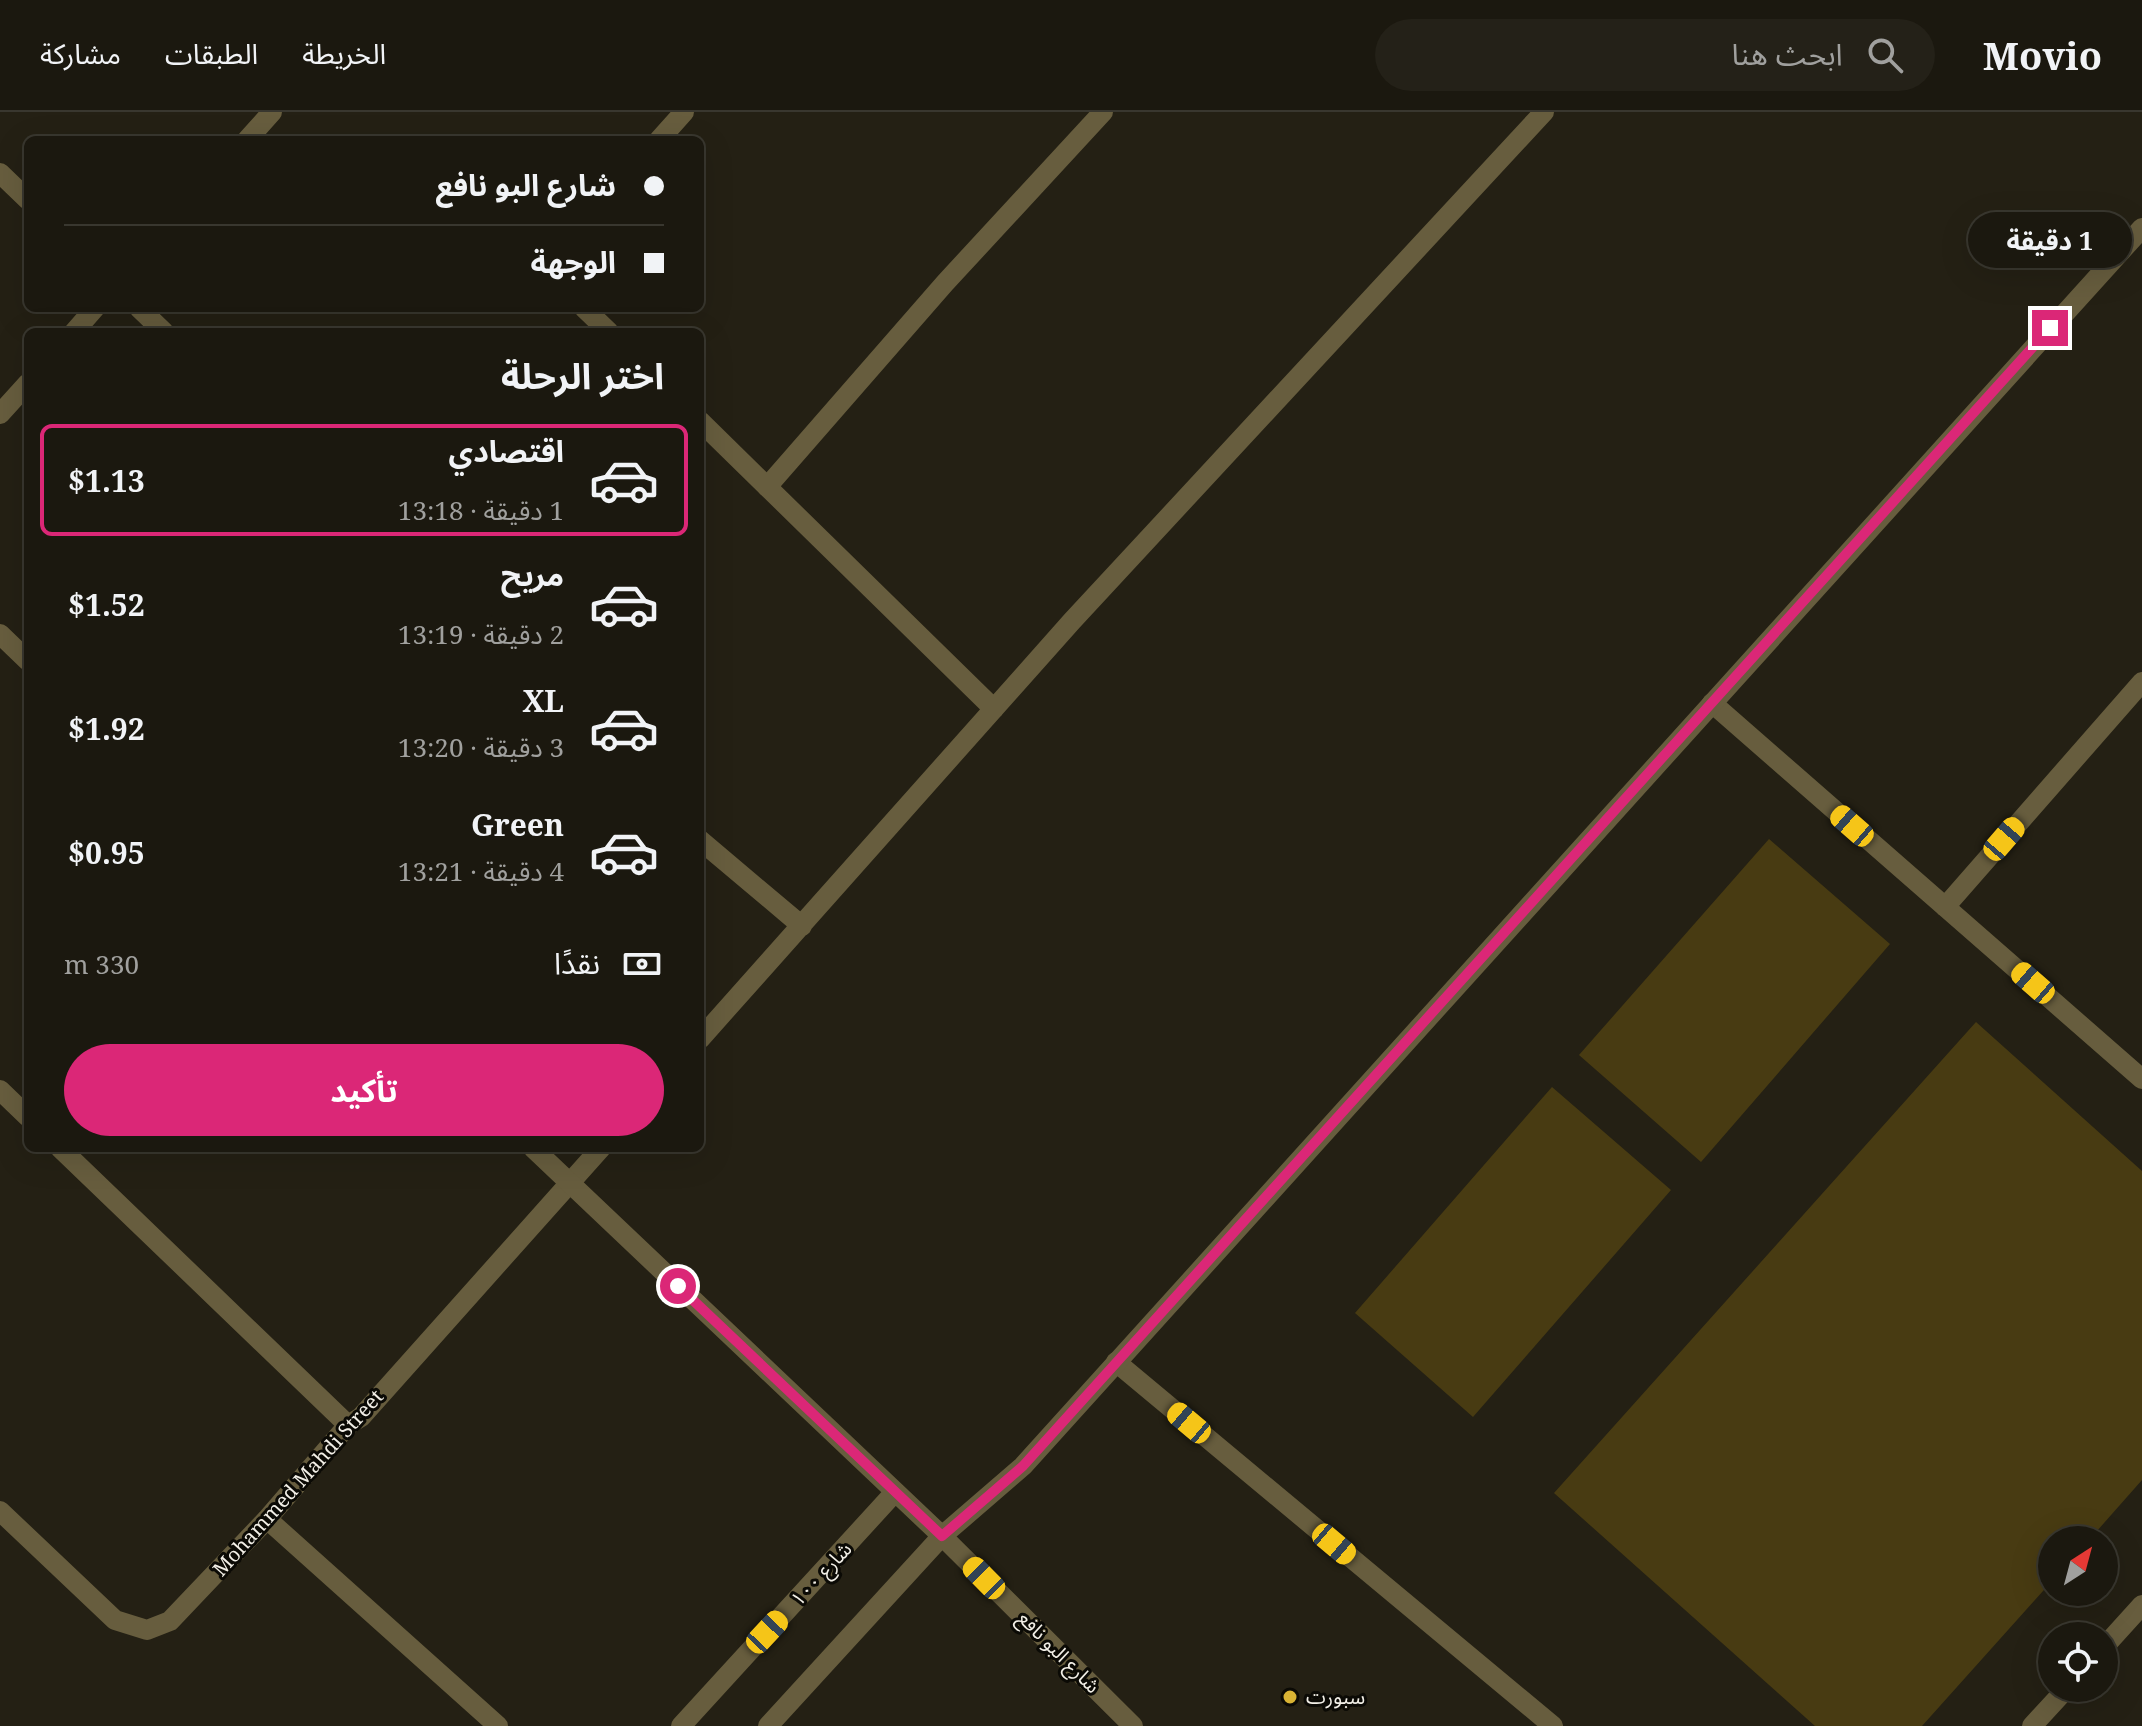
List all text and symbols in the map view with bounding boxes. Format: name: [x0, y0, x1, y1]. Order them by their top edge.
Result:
search box: [1375, 19, 1935, 91]
text: Movio: [1983, 29, 2102, 81]
text: ابحث هنا: [1732, 33, 1843, 74]
icon: search: [1863, 33, 1907, 77]
text: مشاركة: [40, 34, 121, 72]
text: الطبقات: [165, 34, 258, 72]
text: الخريطة: [302, 34, 386, 72]
text: شارع البو نافع: [436, 164, 616, 205]
callout: 1 دقيقة: [1968, 212, 2132, 268]
text: 1 دقيقة: [2007, 222, 2093, 258]
text: الوجهة: [531, 241, 616, 282]
route end: [2032, 310, 2068, 346]
text: اختر الرحلة: [501, 351, 664, 400]
text: اقتصادي: [449, 430, 564, 471]
icon: car: [588, 444, 660, 516]
text: $1.13: [68, 460, 145, 501]
text: 1 دقيقة · 13:18: [398, 492, 564, 528]
text: مريح: [501, 554, 564, 595]
icon: car: [588, 568, 660, 640]
text: $1.52: [68, 584, 145, 625]
text: 2 دقيقة · 13:19: [398, 616, 564, 652]
text: XL: [522, 680, 564, 721]
icon: car: [588, 692, 660, 764]
text: $1.92: [68, 708, 145, 749]
text: 3 دقيقة · 13:20: [398, 729, 564, 765]
car: [1826, 801, 1878, 851]
text: Green: [471, 804, 564, 845]
car: [1979, 813, 2029, 865]
icon: car: [588, 816, 660, 888]
text: $0.95: [68, 832, 145, 873]
text: 4 دقيقة · 13:21: [398, 853, 564, 889]
text: نقدًا: [554, 942, 600, 983]
icon: cash: [620, 942, 664, 986]
text: 330 m: [64, 946, 139, 982]
car: [2007, 958, 2059, 1008]
button: تأكيد: [64, 1044, 664, 1136]
route start: [660, 1268, 696, 1304]
street label: Mohammed Mahdi Street: [206, 1383, 389, 1582]
car: [1163, 1398, 1215, 1448]
car: [1308, 1519, 1360, 1569]
north arrow: [2038, 1526, 2118, 1606]
map controls: [2038, 1526, 2118, 1702]
street label: شارع ١٠٠: [784, 1536, 859, 1613]
car: [959, 1553, 1009, 1603]
street label: شارع البو نافع: [1011, 1604, 1107, 1700]
car: [742, 1606, 792, 1658]
button: locate: [2038, 1622, 2118, 1702]
place label: سبورت: [1306, 1683, 1365, 1710]
marker: سبورت: [1281, 1688, 1299, 1706]

